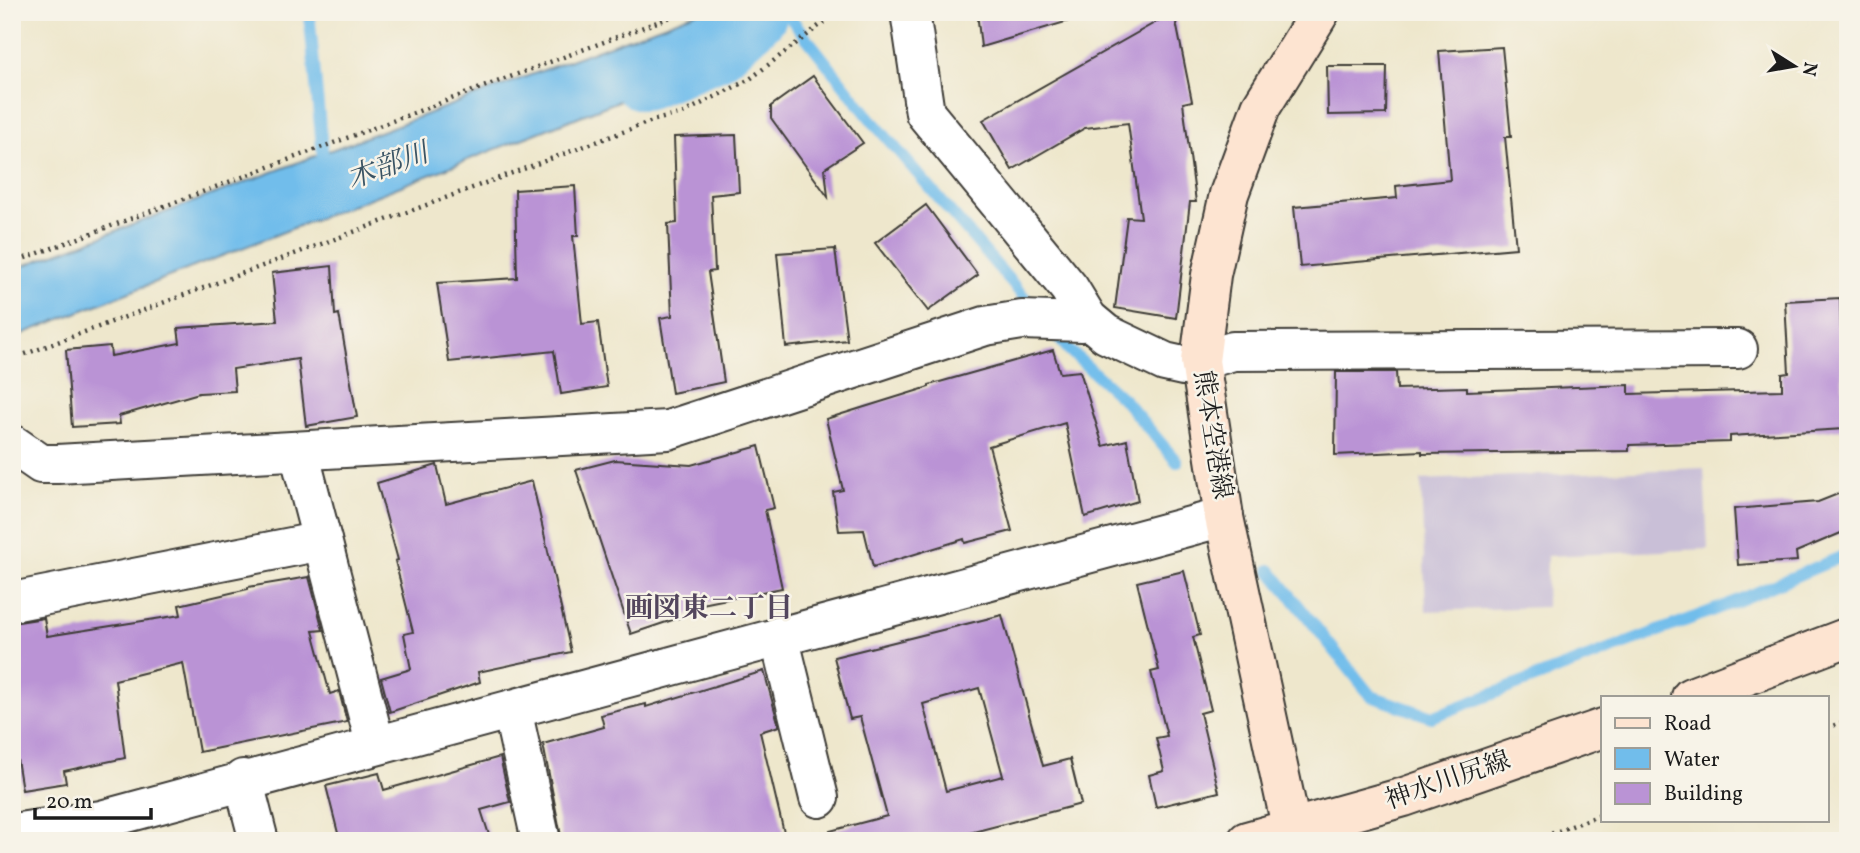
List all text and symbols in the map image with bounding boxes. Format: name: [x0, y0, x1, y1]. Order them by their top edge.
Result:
north arrow: [1758, 32, 1828, 102]
text: N: [1795, 60, 1823, 78]
water label: 木部川: [342, 133, 437, 200]
street label: 熊本空港線: [1184, 368, 1240, 502]
district label: 画図東二丁目: [625, 590, 793, 629]
legend: [1601, 696, 1828, 822]
text: Road: [1664, 710, 1711, 739]
street label: 神水川尻線: [1381, 743, 1515, 819]
text: Water: [1664, 746, 1720, 775]
scale bar: [35, 776, 150, 820]
text: Building: [1664, 780, 1743, 809]
text: 20 m: [46, 788, 92, 817]

